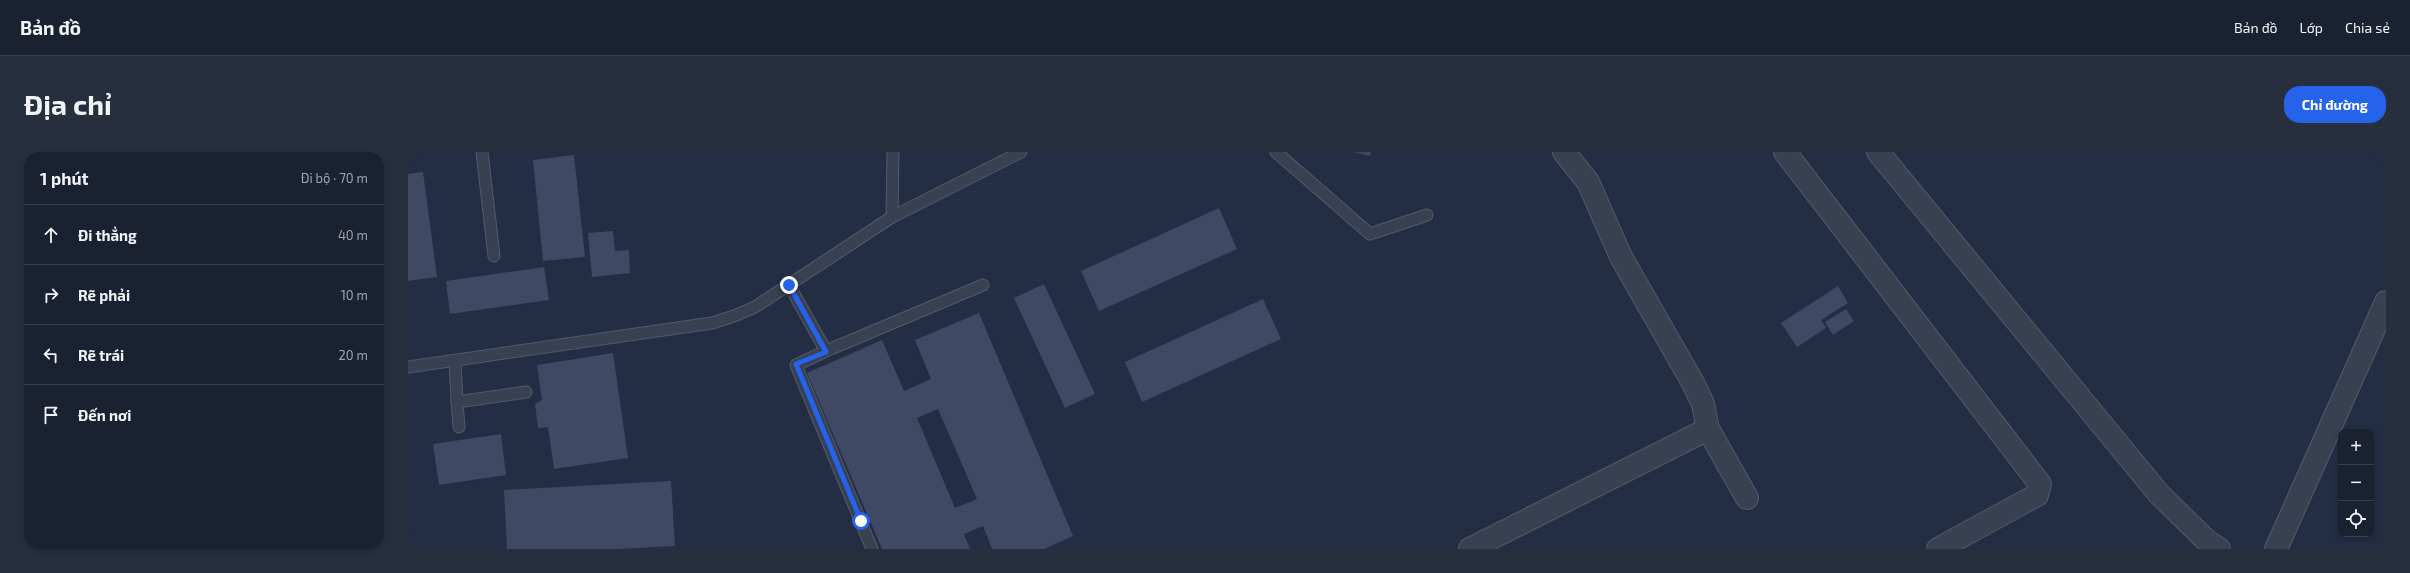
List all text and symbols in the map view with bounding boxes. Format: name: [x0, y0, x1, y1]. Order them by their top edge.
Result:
text: Bản đồ: [20, 16, 81, 39]
text: Bản đồ: [2234, 19, 2278, 36]
text: Lớp: [2300, 19, 2323, 36]
text: Chia sẻ: [2345, 19, 2390, 36]
button: Chỉ đường: [2284, 86, 2386, 123]
text: Địa chỉ: [24, 87, 112, 121]
text: 1 phút: [40, 168, 88, 188]
text: Đi bộ · 70 m: [301, 170, 368, 186]
icon: ahead: [40, 224, 62, 246]
text: Đi thẳng: [78, 226, 137, 244]
text: 40 m: [338, 227, 368, 243]
route end: [780, 276, 798, 294]
icon: right: [40, 284, 62, 306]
text: Rẽ phải: [78, 286, 130, 304]
text: 10 m: [341, 287, 368, 303]
icon: left: [40, 344, 62, 366]
text: Rẽ trái: [78, 346, 124, 364]
text: 20 m: [339, 347, 368, 363]
icon: arrive: [40, 404, 62, 426]
text: Đến nơi: [78, 406, 132, 424]
map controls: [2338, 429, 2374, 537]
button: +: [2338, 429, 2374, 465]
button: −: [2338, 465, 2374, 501]
button: locate: [2338, 501, 2374, 537]
route start: [852, 512, 870, 530]

